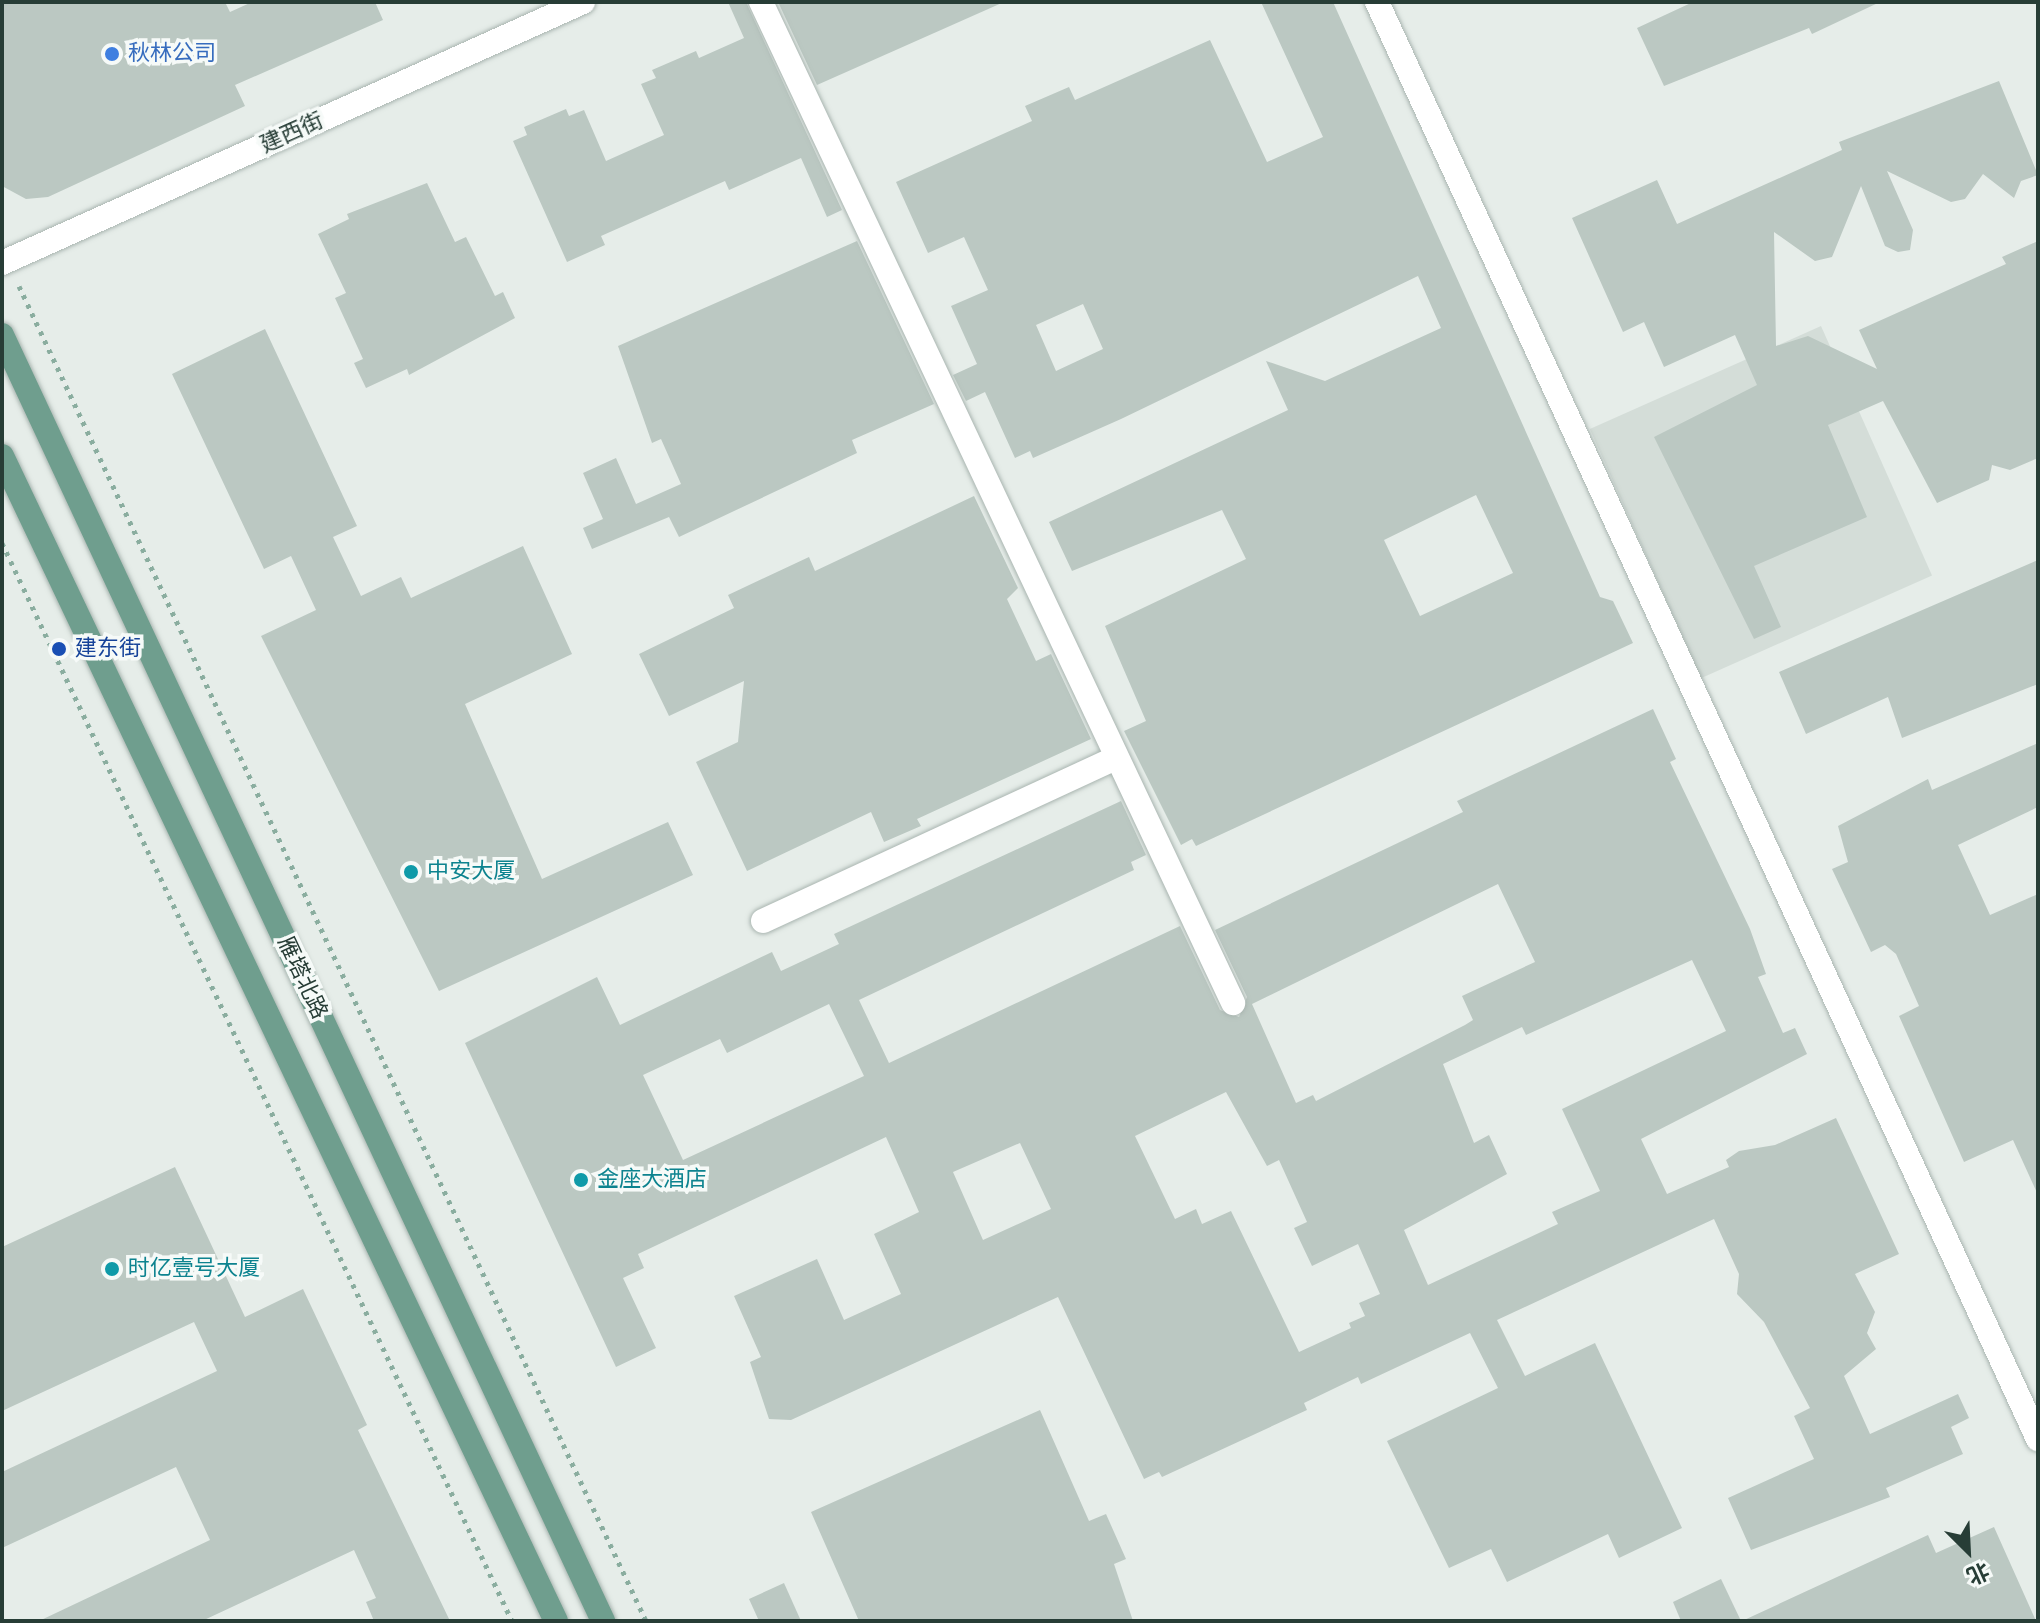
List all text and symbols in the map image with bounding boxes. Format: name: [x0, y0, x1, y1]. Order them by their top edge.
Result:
place label: 秋林公司: [128, 41, 216, 67]
marker: 秋林公司: [103, 45, 121, 63]
street label: 建西街: [256, 108, 328, 158]
place label: 建东街: [75, 636, 141, 662]
marker: 建东街: [50, 640, 68, 658]
place label: 中安大厦: [427, 859, 515, 885]
marker: 中安大厦: [402, 863, 420, 881]
street label: 雁塔北路: [271, 933, 333, 1023]
place label: 金座大酒店: [597, 1167, 707, 1193]
marker: 金座大酒店: [572, 1171, 590, 1189]
place label: 时亿壹号大厦: [128, 1256, 260, 1282]
marker: 时亿壹号大厦: [103, 1260, 121, 1278]
north arrow: [1928, 1511, 2008, 1591]
text: 北: [1962, 1557, 1993, 1589]

